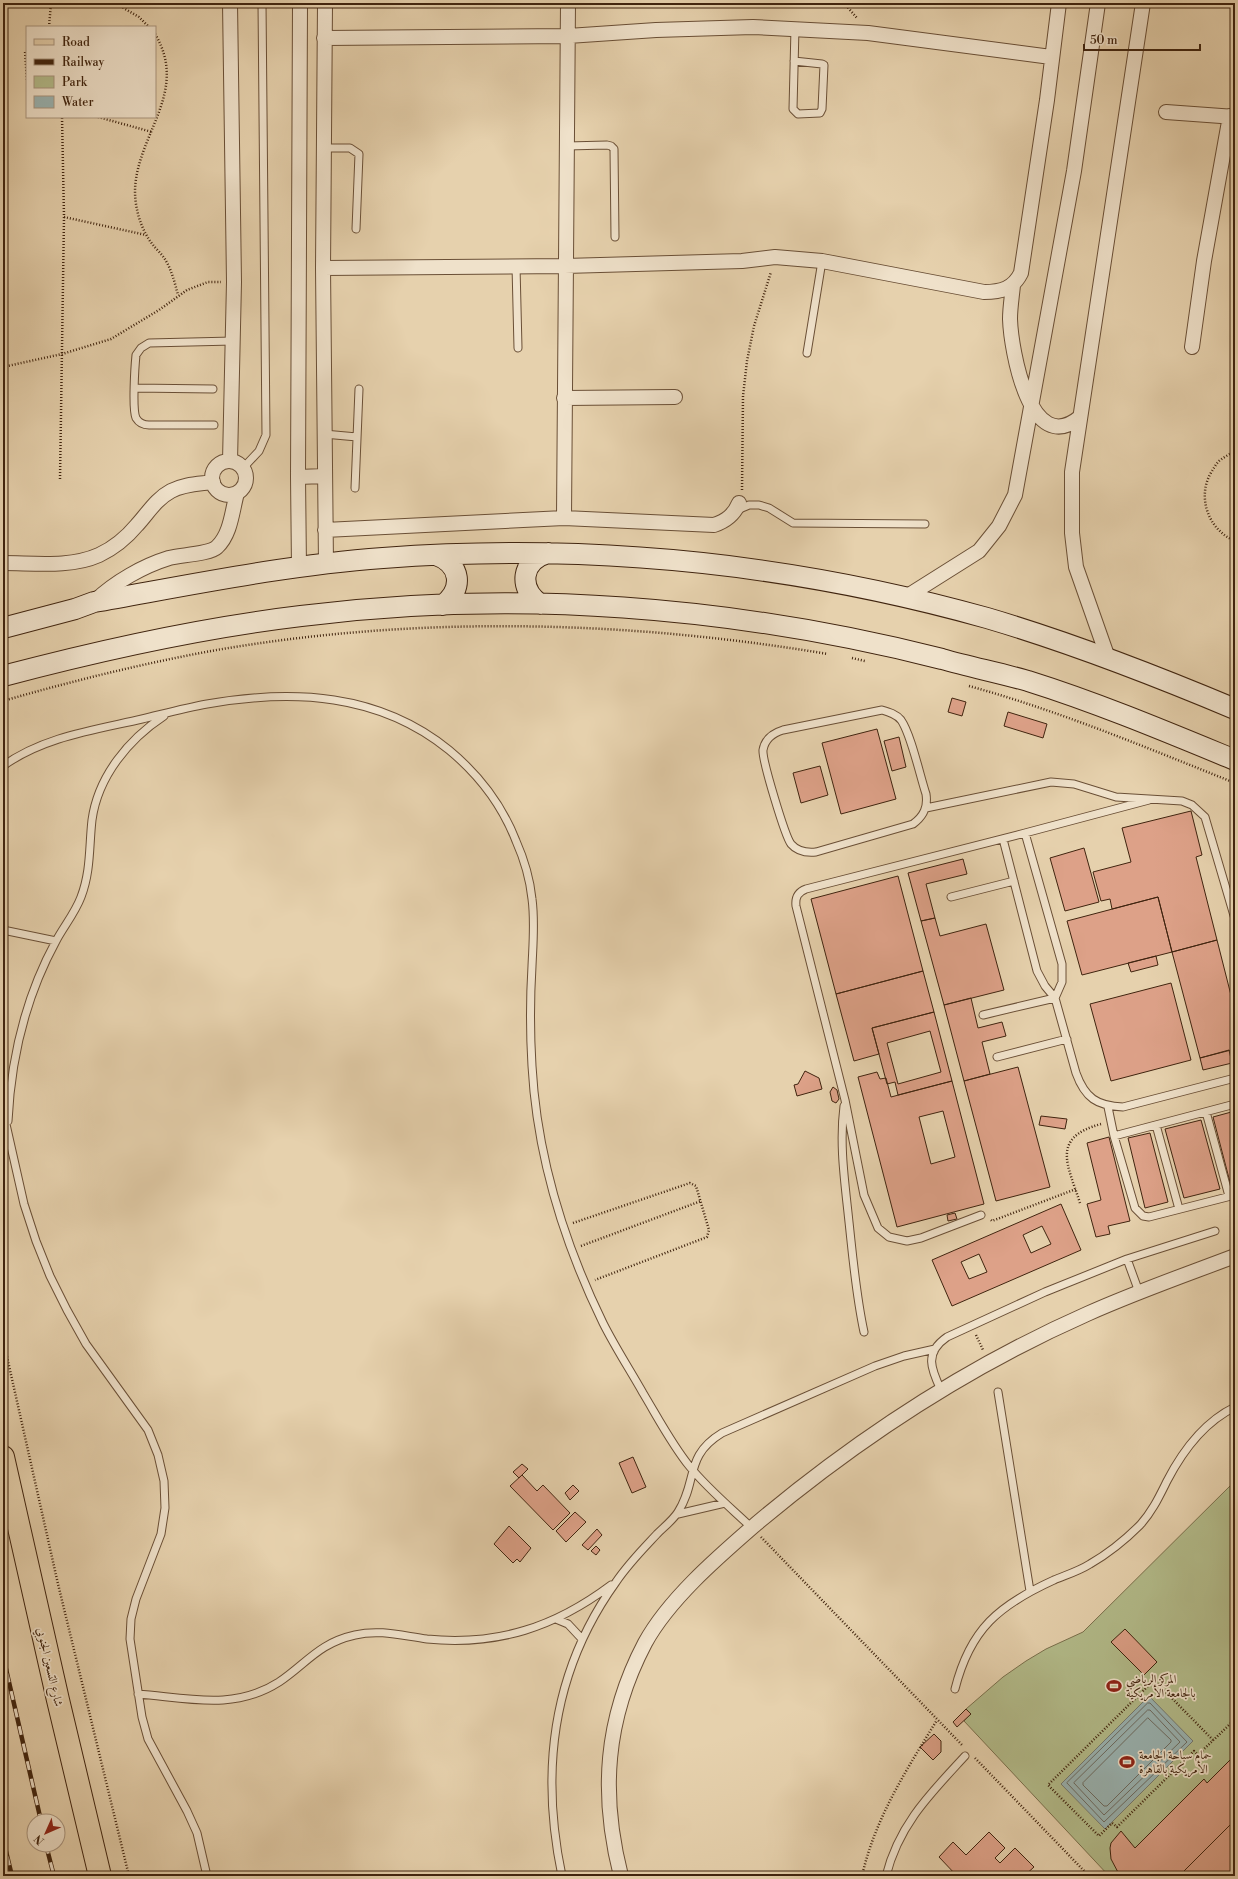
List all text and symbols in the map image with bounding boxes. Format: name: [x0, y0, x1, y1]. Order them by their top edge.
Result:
legend: [26, 26, 156, 118]
scale bar: [1084, 26, 1200, 52]
text: 50 m: [1090, 33, 1118, 48]
text: Road: [62, 35, 90, 50]
text: Railway: [62, 55, 104, 70]
text: Park: [62, 75, 88, 90]
text: Water: [61, 95, 94, 110]
street label: شارع التسعين الجنوبي: [30, 1626, 66, 1709]
place label: المركز الرياضي بالجامعة الأمريكية: [1126, 1672, 1195, 1702]
sports icon: المركز الرياضي بالجامعة الأمريكية: [1105, 1677, 1123, 1695]
place label: حمام سباحة الجامعة الأمريكية بالقاهرة: [1139, 1748, 1212, 1778]
sports icon: حمام سباحة الجامعة الأمريكية بالقاهرة: [1118, 1753, 1136, 1771]
north arrow: [26, 1813, 66, 1853]
text: N: [31, 1831, 48, 1847]

